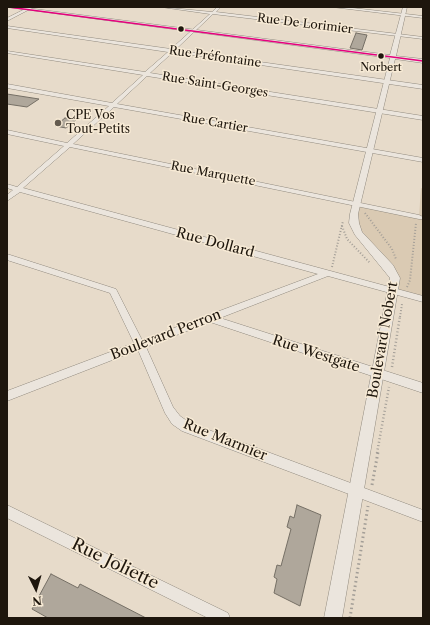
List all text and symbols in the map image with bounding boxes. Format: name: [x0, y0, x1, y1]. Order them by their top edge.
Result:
street label: Rue De Lorimier: [256, 11, 354, 37]
unlabelled marker: [176, 24, 186, 34]
street label: Rue Préfontaine: [168, 43, 262, 71]
marker: Norbert: [376, 51, 386, 61]
place label: Norbert: [360, 61, 402, 75]
street label: Rue Saint-Georges: [161, 69, 269, 101]
place label: CPE Vos Tout-Petits: [66, 109, 130, 137]
street label: Rue Cartier: [181, 110, 249, 136]
marker: CPE Vos Tout-Petits: [53, 118, 63, 128]
street label: Rue Marquette: [169, 159, 257, 189]
street label: Rue Dollard: [174, 224, 256, 262]
street label: Boulevard Nobert: [364, 280, 402, 400]
street label: Boulevard Perron: [108, 306, 224, 364]
street label: Rue Westgate: [270, 332, 362, 376]
street label: Rue Marmier: [181, 416, 269, 464]
street label: Rue Joliette: [68, 534, 162, 594]
north arrow: [16, 569, 56, 609]
text: N: [32, 594, 42, 608]

